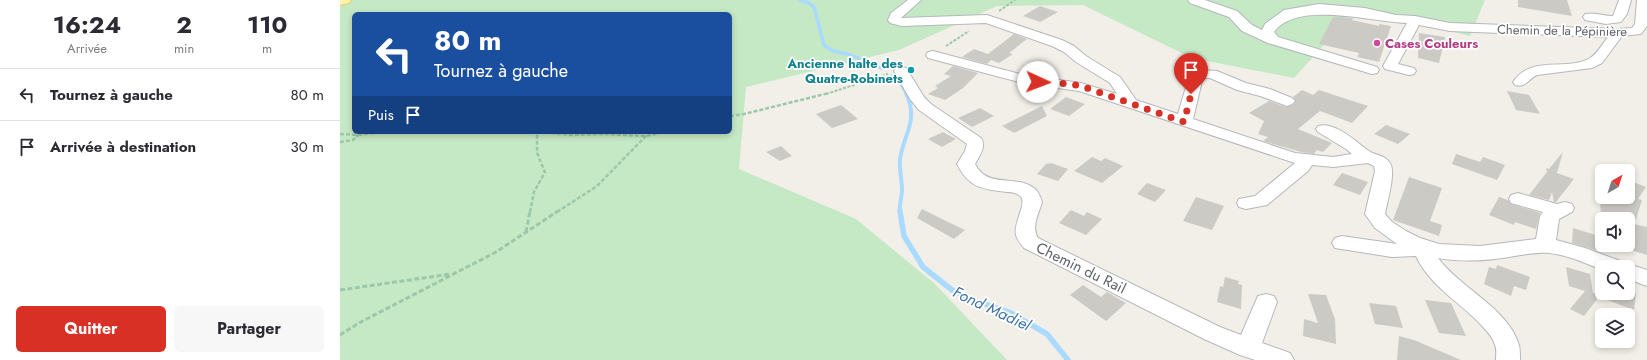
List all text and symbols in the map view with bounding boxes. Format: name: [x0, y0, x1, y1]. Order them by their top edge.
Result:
text: 16:24: [53, 7, 121, 42]
text: 2: [176, 7, 192, 42]
text: 110: [247, 7, 287, 42]
text: 80 m: [434, 20, 501, 61]
street label: Chemin de la Pépinière: [1497, 20, 1627, 41]
icon: left: [368, 28, 420, 80]
place label: Cases Couleurs: [1385, 34, 1478, 53]
marker: Cases Couleurs: [1372, 38, 1382, 48]
text: Arrivée: [67, 39, 107, 58]
text: min: [174, 39, 194, 58]
text: m: [262, 39, 272, 58]
pin: [1174, 53, 1208, 94]
place label: Ancienne halte des Quatre-Robinets: [786, 54, 903, 88]
text: Tournez à gauche: [434, 58, 568, 84]
icon: arrive: [1180, 59, 1202, 81]
position arrow: [1017, 61, 1059, 103]
marker: Ancienne halte des Quatre-Robinets: [906, 65, 916, 75]
icon: left: [16, 84, 38, 106]
text: Tournez à gauche: [50, 84, 173, 106]
text: 80 m: [291, 84, 324, 106]
text: Puis: [368, 104, 394, 126]
icon: arrive: [402, 104, 424, 126]
icon: arrive: [16, 136, 38, 158]
text: Arrivée à destination: [50, 136, 196, 158]
text: 30 m: [291, 136, 324, 158]
north arrow: [1595, 164, 1635, 204]
map controls: [1595, 164, 1635, 348]
button: sound: [1595, 212, 1635, 252]
street label: Chemin du Rail: [1032, 237, 1130, 299]
button: search: [1595, 260, 1635, 300]
water label: Fond Madiel: [949, 280, 1036, 337]
button: Quitter: [16, 306, 166, 352]
button: Partager: [174, 306, 324, 352]
button: layers: [1595, 308, 1635, 348]

